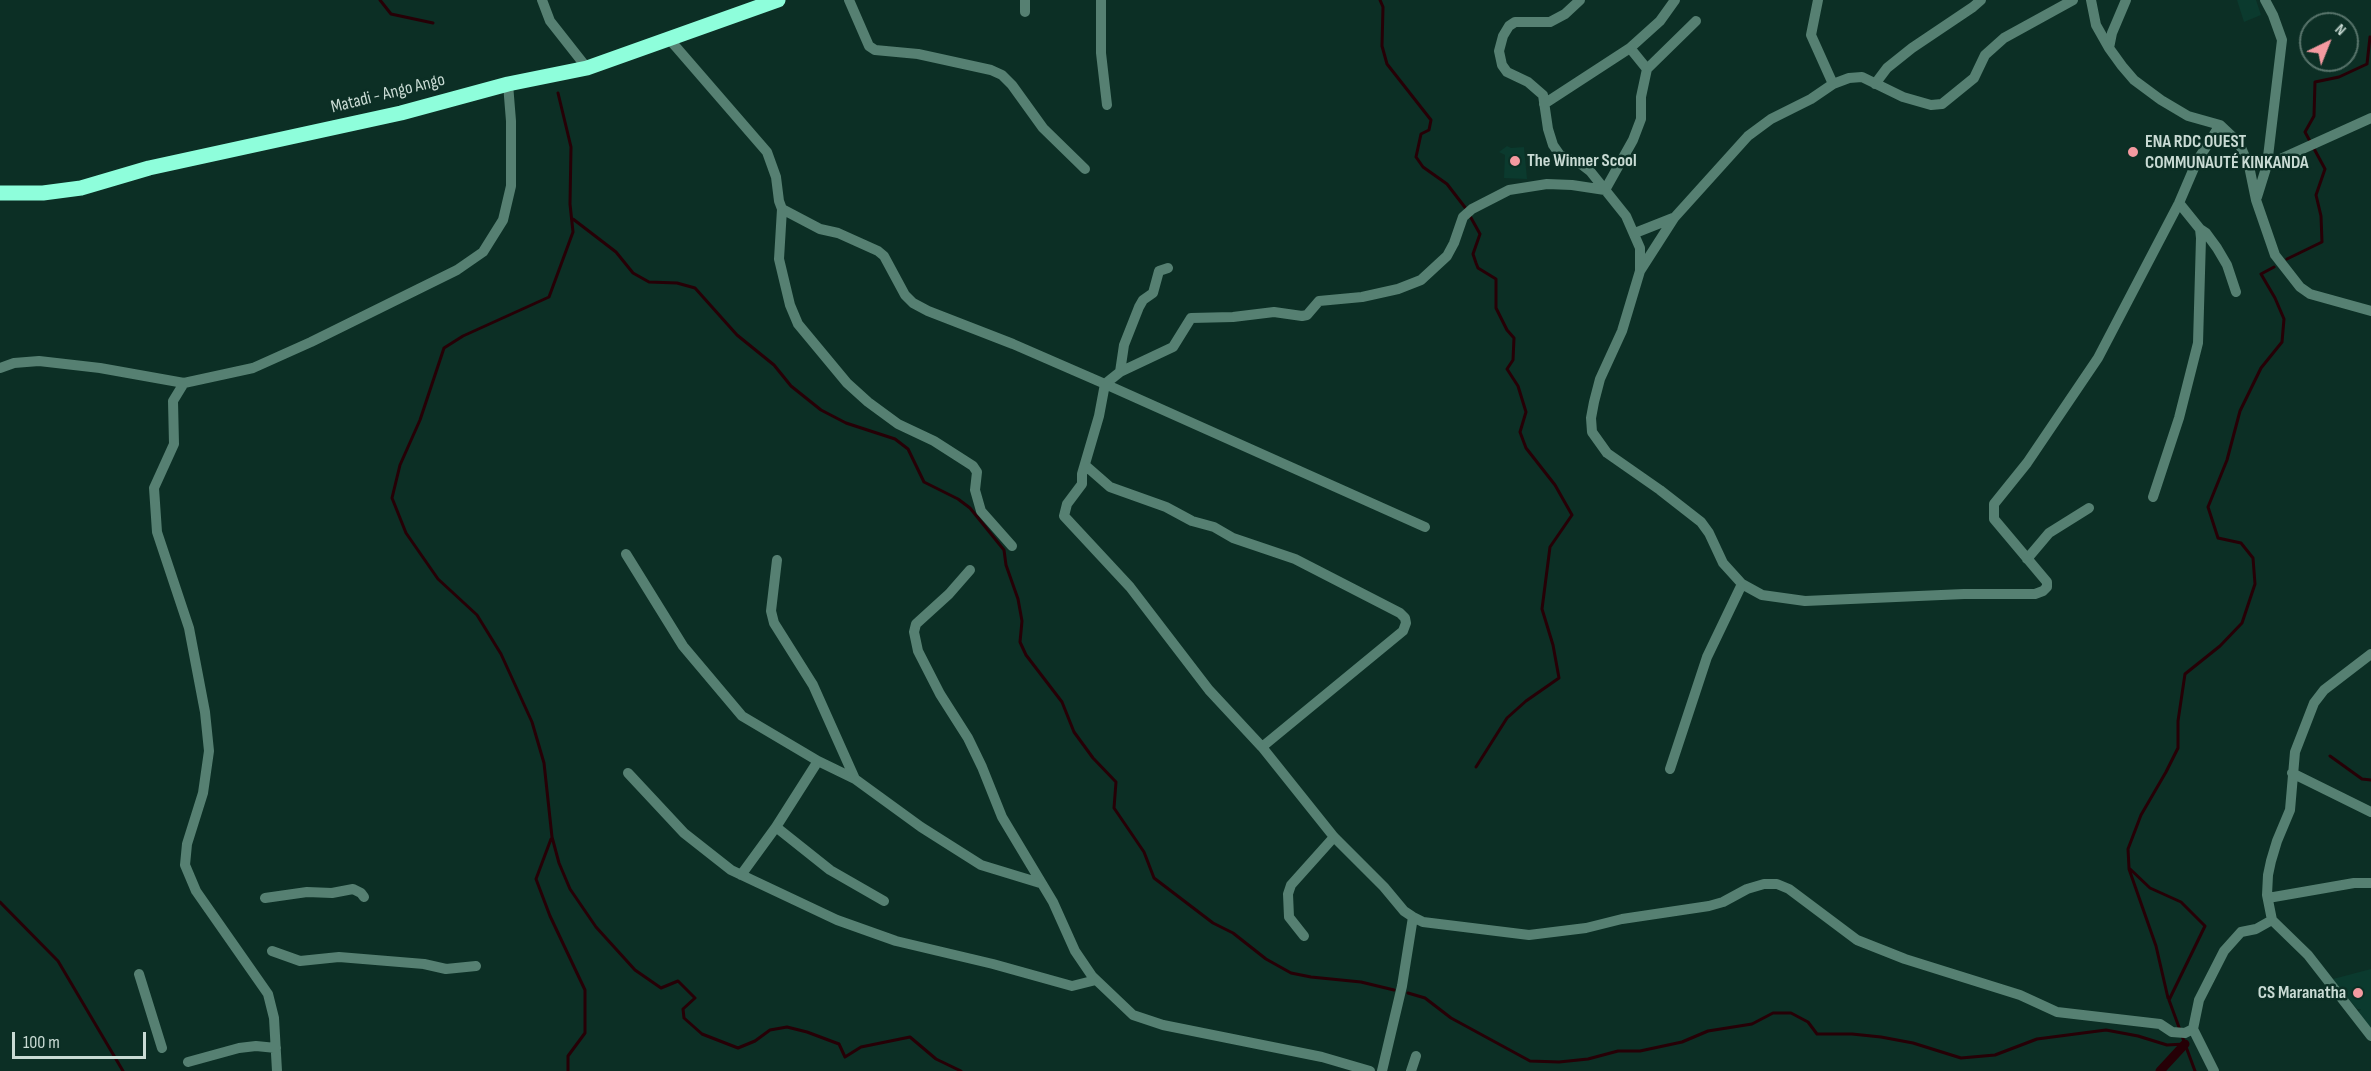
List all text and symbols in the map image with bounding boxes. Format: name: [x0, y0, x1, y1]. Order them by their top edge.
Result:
north arrow: [2299, 12, 2359, 72]
text: N: [2331, 20, 2350, 40]
street label: Matadi - Ango Ango: [329, 69, 447, 119]
place label: ENA RDC OUEST COMMUNAUTÉ KINKANDA: [2145, 131, 2309, 174]
marker: ENA RDC OUEST COMMUNAUTÉ KINKANDA: [2126, 145, 2140, 159]
place label: The Winner Scool: [1527, 150, 1637, 172]
marker: The Winner Scool: [1508, 154, 1522, 168]
place label: CS Maranatha: [2258, 982, 2346, 1004]
marker: CS Maranatha: [2351, 986, 2365, 1000]
scale bar: [15, 1020, 148, 1058]
text: 100 m: [23, 1032, 60, 1053]

